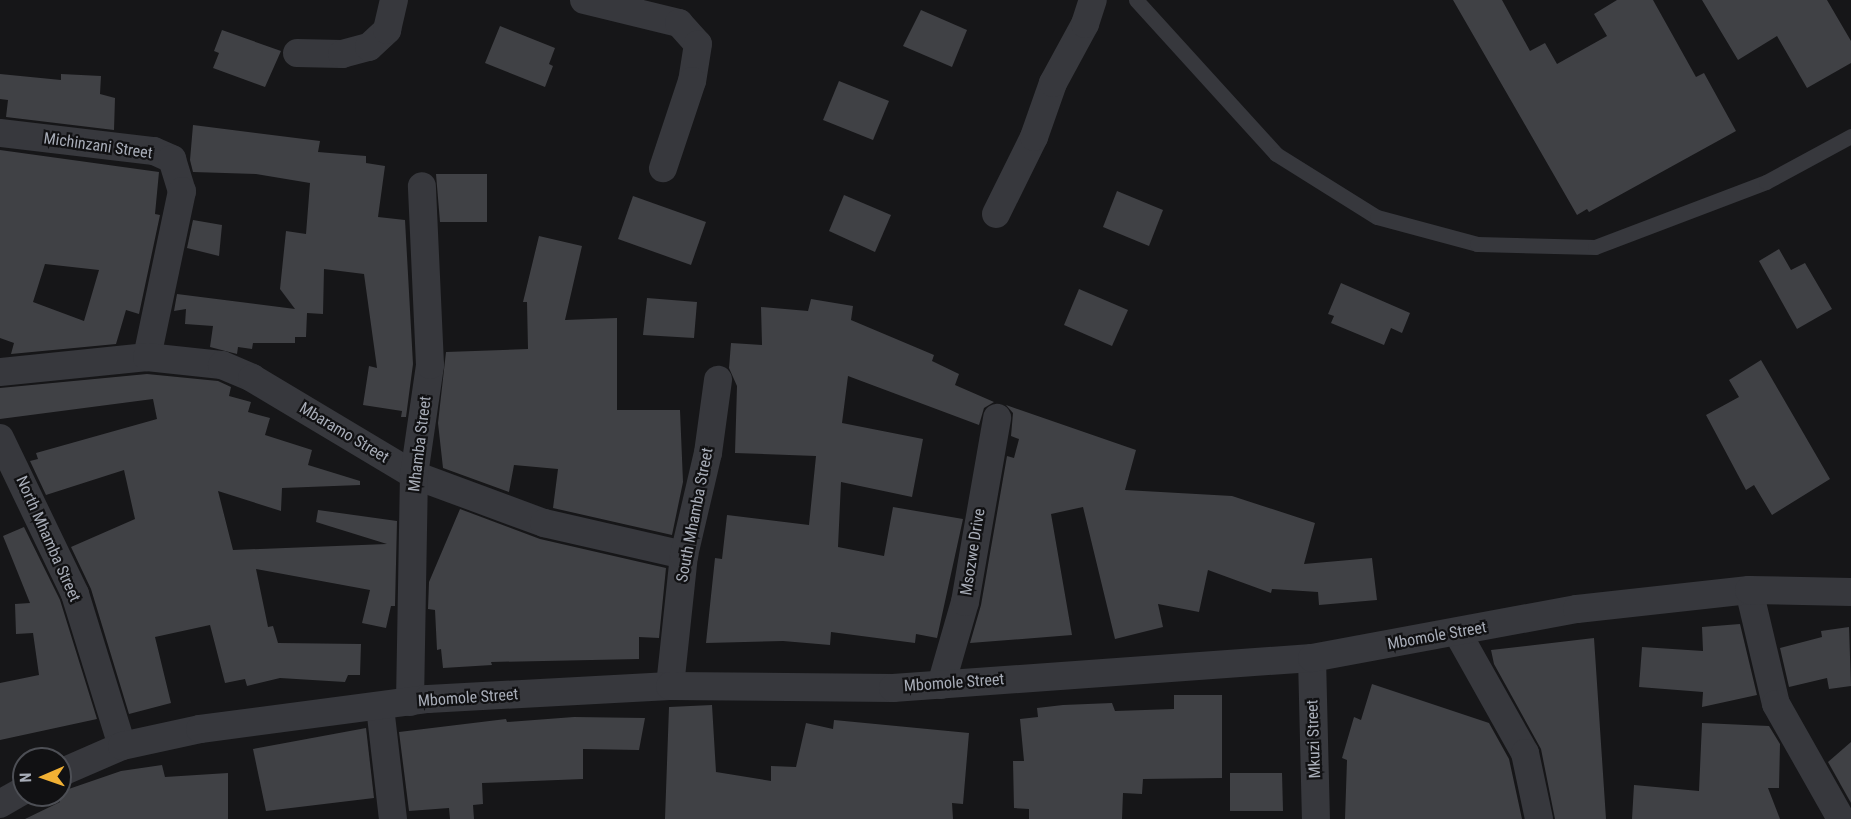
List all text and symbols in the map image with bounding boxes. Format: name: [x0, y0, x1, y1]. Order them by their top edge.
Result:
street label: Michinzani Street: [42, 129, 154, 163]
street label: Mhamba Street: [405, 395, 435, 493]
street label: Mbaramo Street: [296, 399, 392, 467]
street label: South Mhamba Street: [673, 446, 717, 584]
street label: North Mhamba Street: [12, 473, 84, 605]
street label: Msozwe Drive: [957, 507, 989, 597]
street label: Mbomole Street: [1386, 618, 1488, 654]
street label: Mbomole Street: [903, 670, 1005, 696]
street label: Mbomole Street: [417, 685, 519, 711]
street label: Mkuzi Street: [1303, 699, 1325, 779]
north arrow: [12, 747, 72, 807]
text: N: [16, 772, 35, 783]

